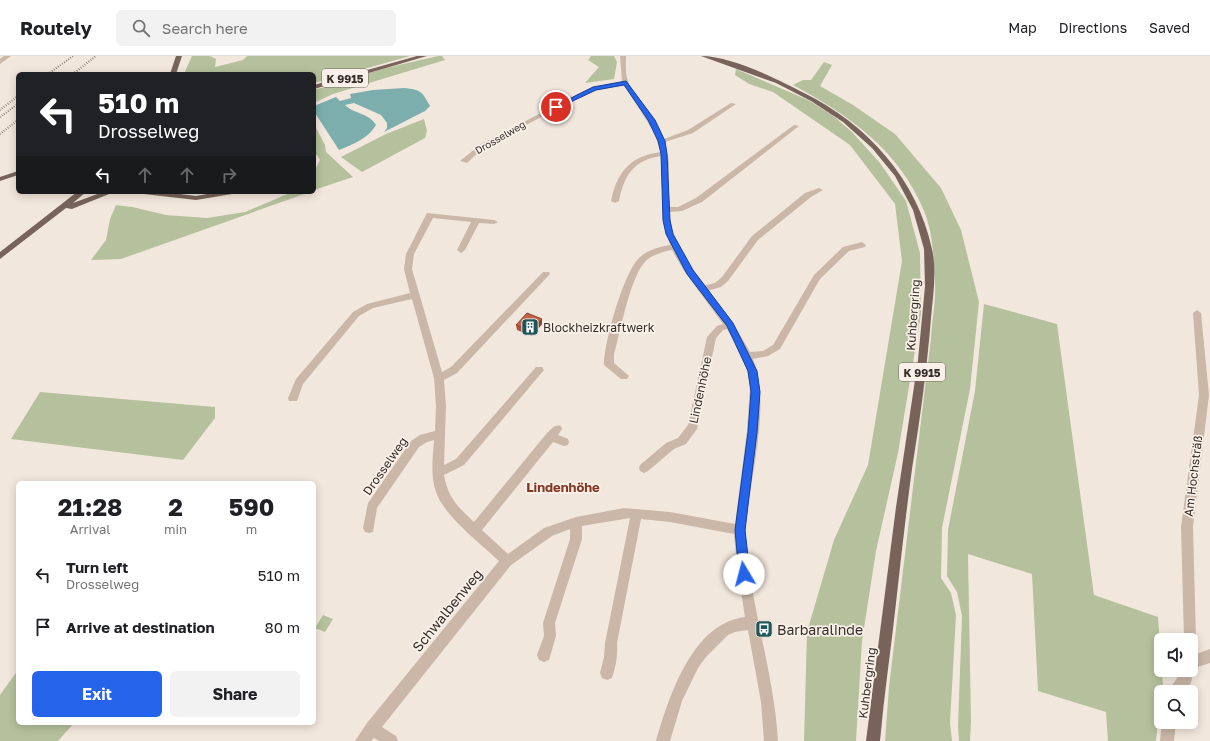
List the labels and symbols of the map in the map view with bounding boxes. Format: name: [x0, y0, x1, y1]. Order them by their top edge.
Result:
road number: K 9915: [322, 69, 368, 87]
pin: [539, 90, 573, 124]
street label: Drosselweg: [473, 118, 527, 156]
street label: Kuhbergring: [903, 279, 923, 351]
building icon: Blockheizkraftwerk: [520, 317, 540, 337]
place label: Blockheizkraftwerk: [543, 320, 655, 335]
street label: Lindenhöhe: [686, 355, 714, 425]
road number: K 9915: [899, 363, 945, 381]
street label: Drosselweg: [359, 434, 411, 498]
street label: Am Hochsträß: [1181, 435, 1205, 517]
district label: Lindenhöhe: [526, 479, 600, 495]
position arrow: [723, 553, 765, 595]
street label: Schwalbenweg: [408, 565, 486, 655]
bus stop icon: Barbaralinde: [754, 619, 774, 639]
place label: Barbaralinde: [777, 621, 863, 638]
street label: Kuhbergring: [855, 647, 879, 719]

